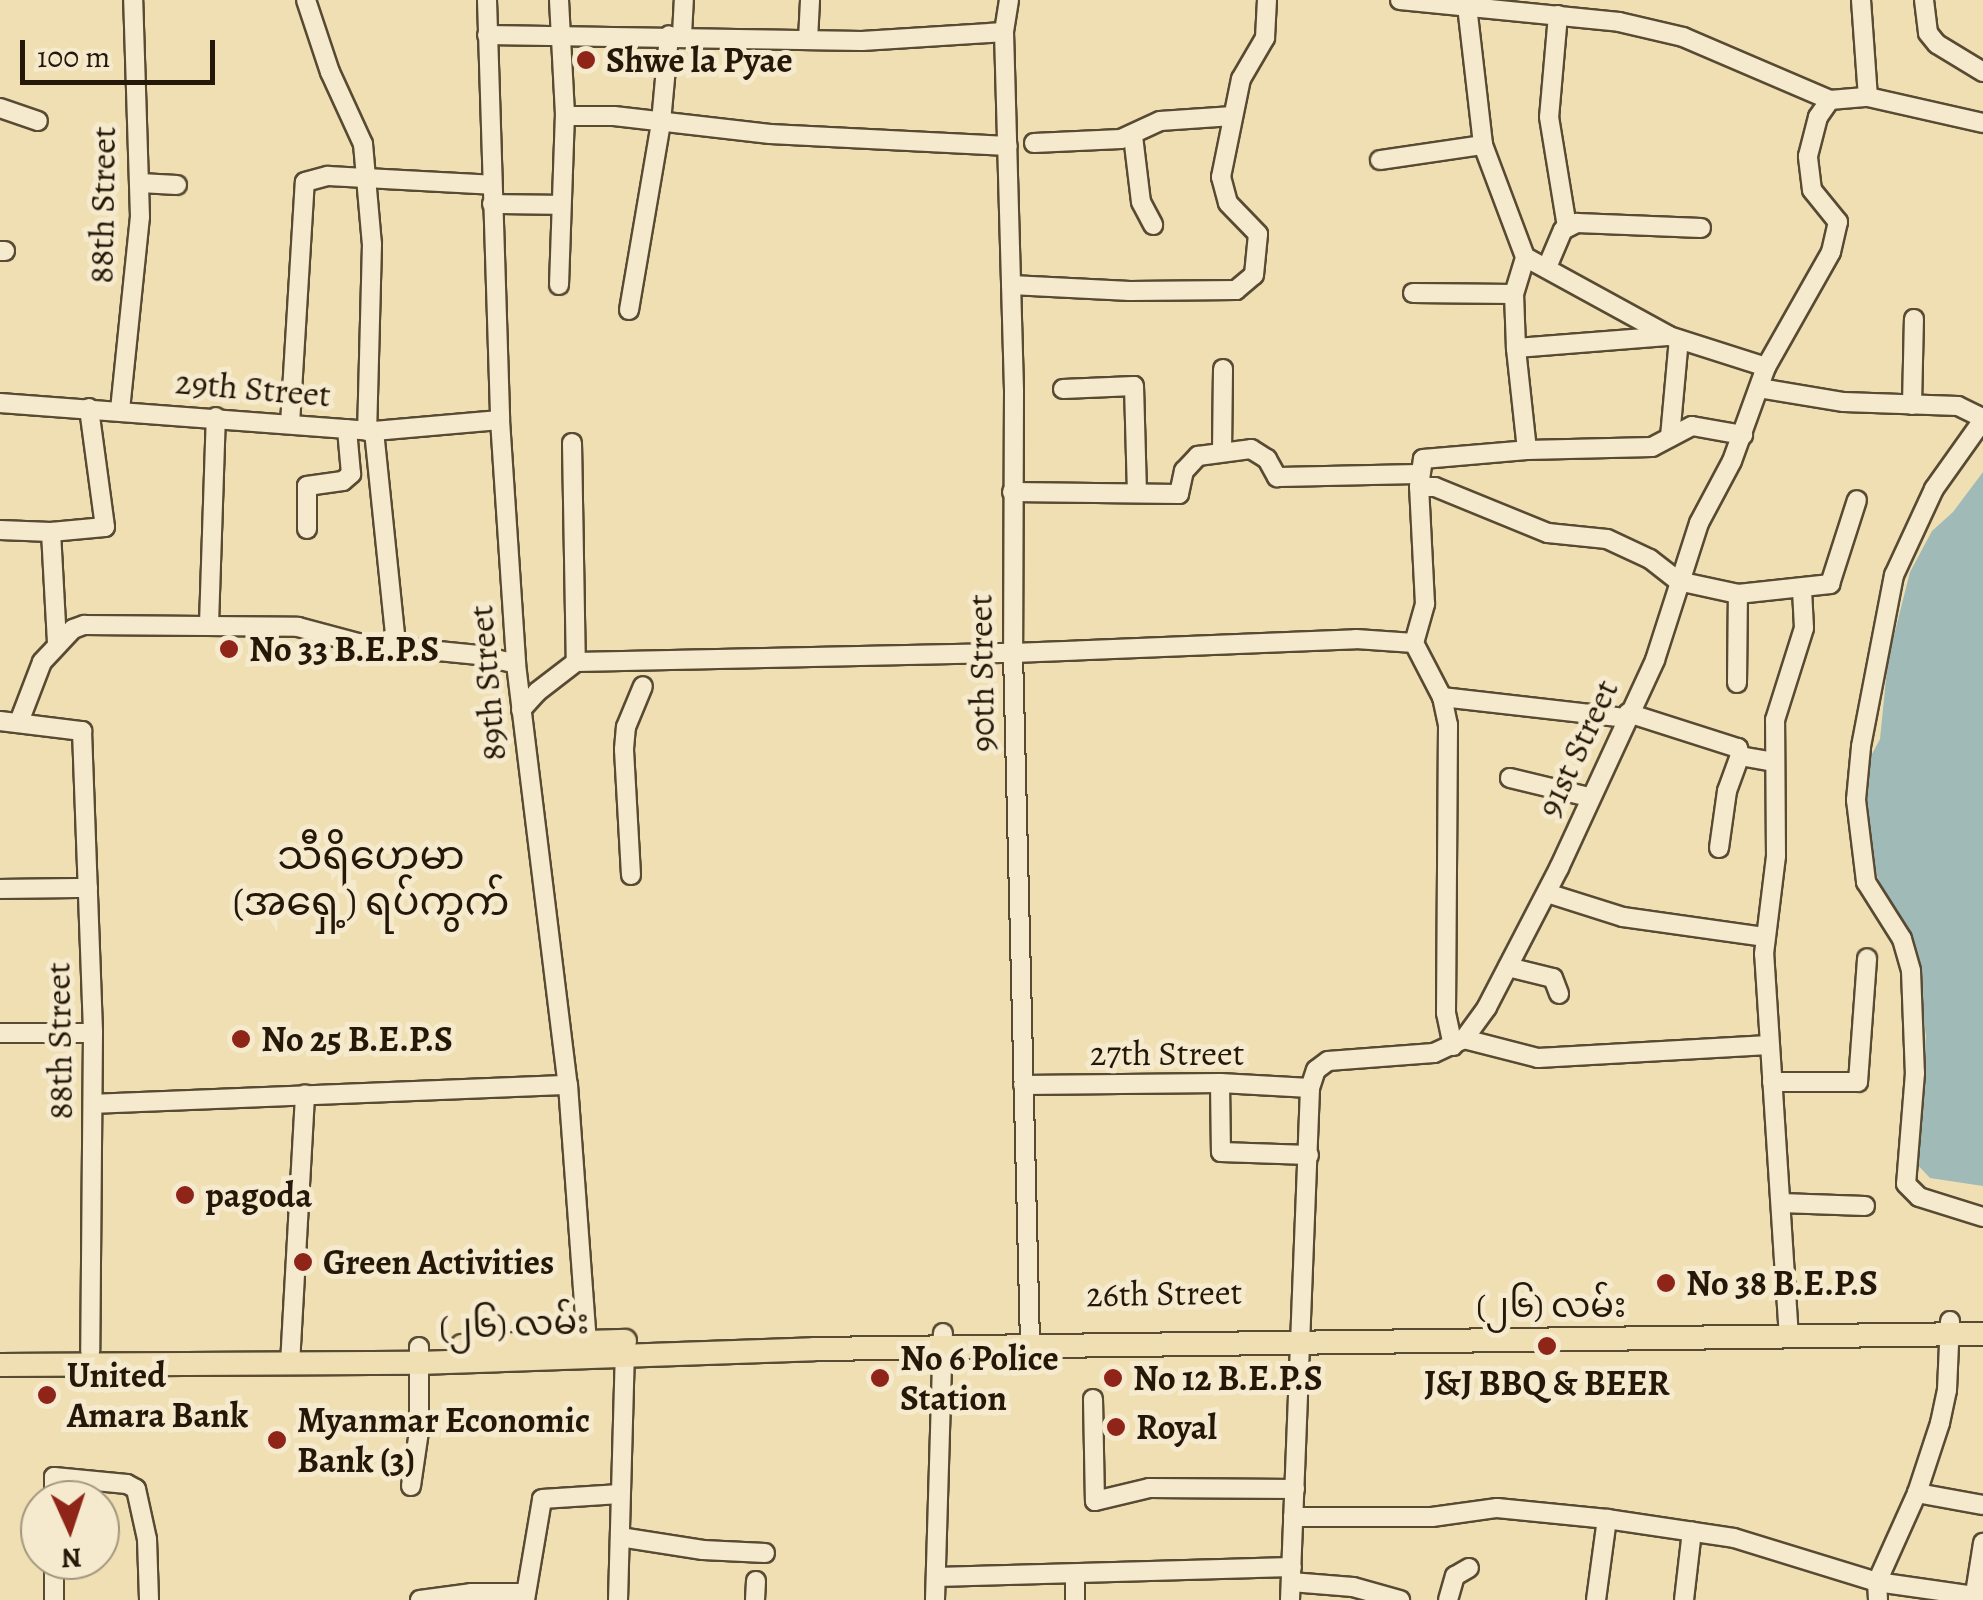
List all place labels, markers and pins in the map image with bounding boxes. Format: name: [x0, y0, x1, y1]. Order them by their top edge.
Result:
place label: Shwe la Pyae: [606, 39, 793, 81]
marker: Shwe la Pyae: [575, 49, 597, 71]
place label: No 33 B.E.P.S: [249, 628, 439, 670]
marker: No 33 B.E.P.S: [218, 638, 240, 660]
place label: No 25 B.E.P.S: [261, 1018, 453, 1060]
marker: No 25 B.E.P.S: [230, 1028, 252, 1050]
place label: pagoda: [205, 1174, 312, 1216]
marker: pagoda: [174, 1184, 196, 1206]
place label: Green Activities: [323, 1241, 554, 1283]
marker: Green Activities: [292, 1251, 314, 1273]
place label: No 38 B.E.P.S: [1686, 1262, 1878, 1304]
marker: No 38 B.E.P.S: [1655, 1272, 1677, 1294]
marker: J&J BBQ & BEER: [1536, 1335, 1558, 1357]
place label: No 6 Police Station: [900, 1337, 1059, 1419]
place label: United Amara Bank: [67, 1354, 248, 1436]
place label: No 12 B.E.P.S: [1133, 1357, 1323, 1399]
place label: J&J BBQ & BEER: [1424, 1362, 1670, 1404]
marker: No 6 Police Station: [869, 1367, 891, 1389]
marker: No 12 B.E.P.S: [1102, 1367, 1124, 1389]
marker: United Amara Bank: [36, 1384, 58, 1406]
place label: Myanmar Economic Bank (3): [297, 1399, 590, 1481]
place label: Royal: [1136, 1406, 1217, 1448]
marker: Royal: [1105, 1416, 1127, 1438]
marker: Myanmar Economic Bank (3): [266, 1429, 288, 1451]

